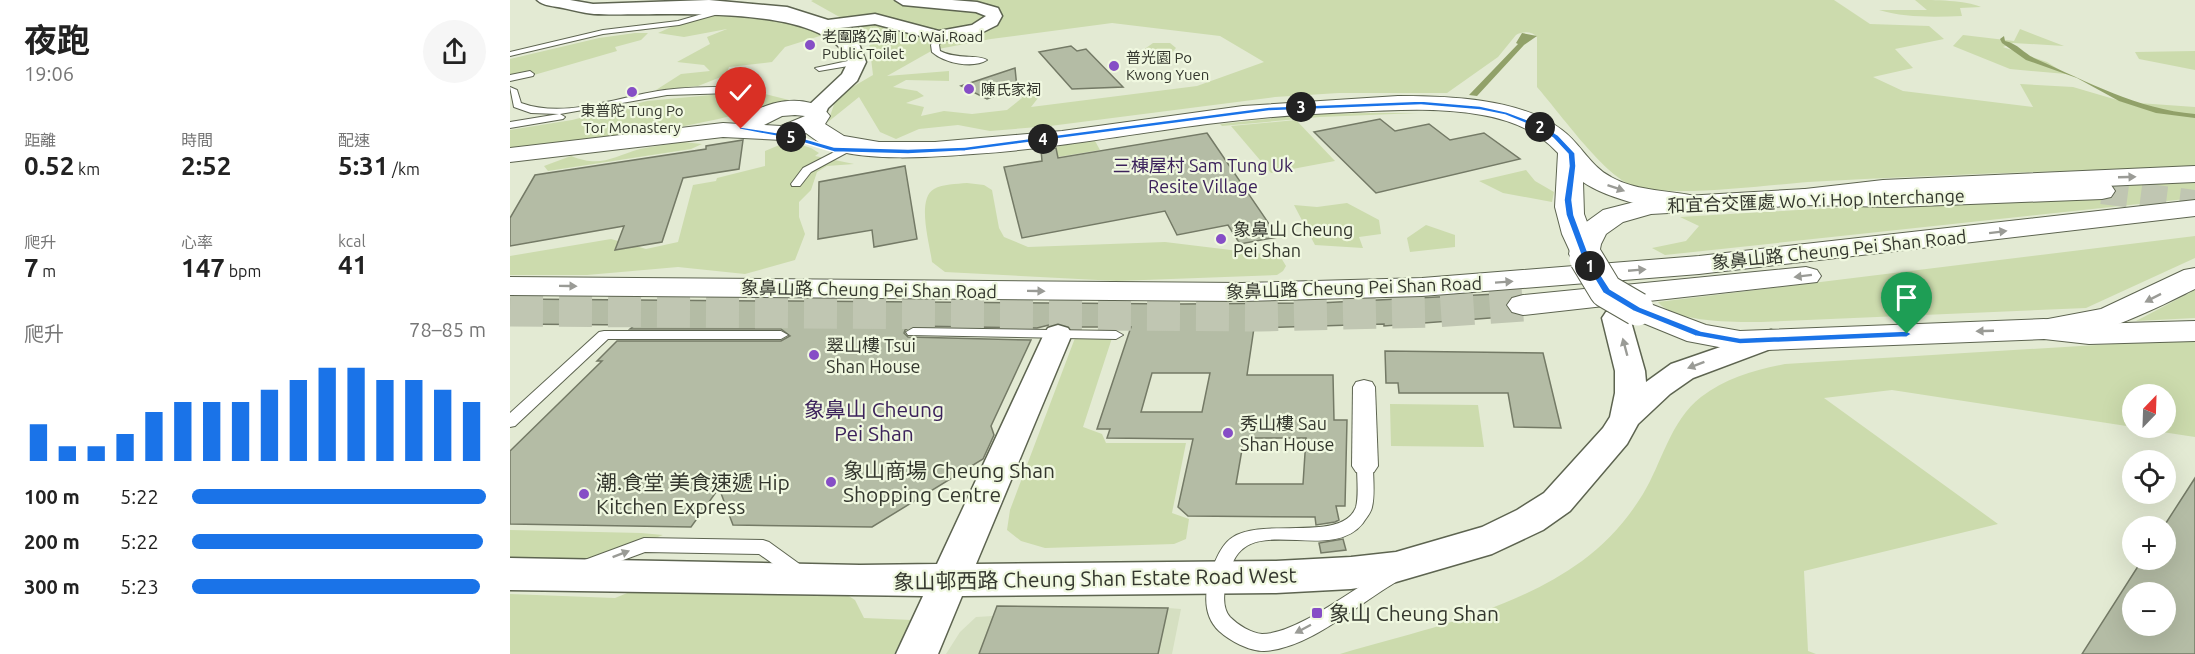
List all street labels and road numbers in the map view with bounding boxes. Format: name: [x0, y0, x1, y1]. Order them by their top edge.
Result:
street label: 和宜合交匯處 Wo Yi Hop Interchange: [1667, 185, 1965, 215]
street label: 象鼻山路 Cheung Pei Shan Road: [1711, 226, 1967, 272]
street label: 象鼻山路 Cheung Pei Shan Road: [1226, 273, 1482, 301]
street label: 象鼻山路 Cheung Pei Shan Road: [741, 277, 997, 301]
street label: 象山邨西路 Cheung Shan Estate Road West: [893, 562, 1297, 594]

